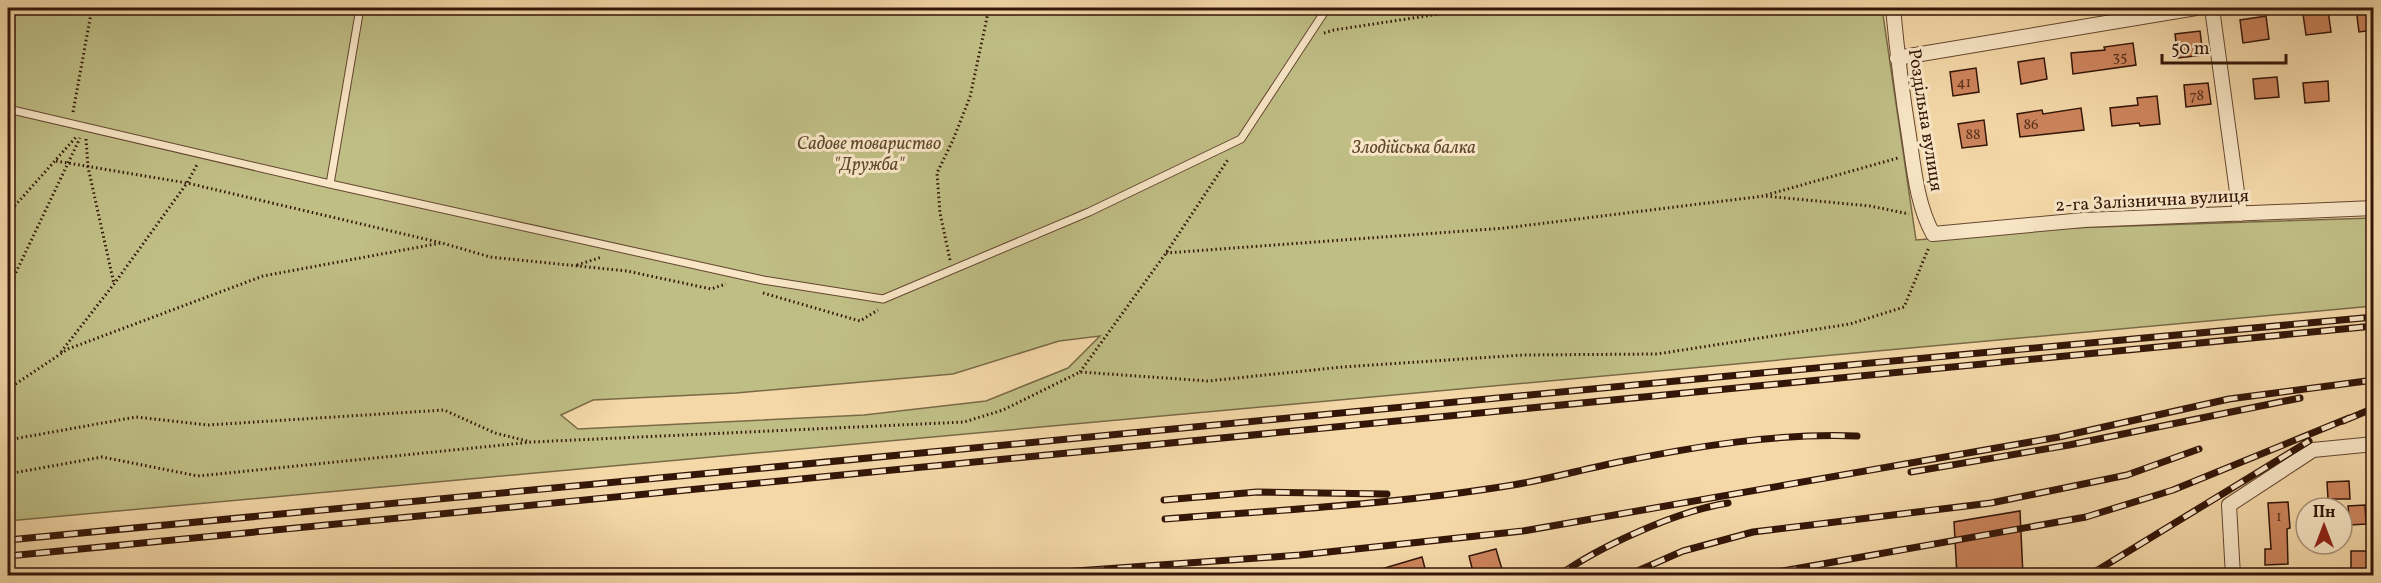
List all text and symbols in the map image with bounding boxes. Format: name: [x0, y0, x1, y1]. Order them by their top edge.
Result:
scale bar: [2162, 27, 2286, 65]
text: 50 m: [2171, 37, 2210, 62]
street label: Роздільна вулиця: [1901, 47, 1948, 193]
house number: 35: [2113, 47, 2127, 68]
house number: 41: [1957, 73, 1971, 94]
house number: 78: [2190, 86, 2204, 107]
house number: 86: [2023, 115, 2039, 136]
house number: 88: [1965, 125, 1981, 146]
park label: Садове товариство "Дружба": [797, 132, 941, 178]
park label: Злодійська балка: [1351, 136, 1476, 161]
street label: 2-га Залізнична вулиця: [2055, 184, 2250, 219]
north arrow: [2294, 496, 2354, 556]
text: Пн: [2313, 502, 2335, 524]
house number: 1: [2276, 507, 2282, 528]

